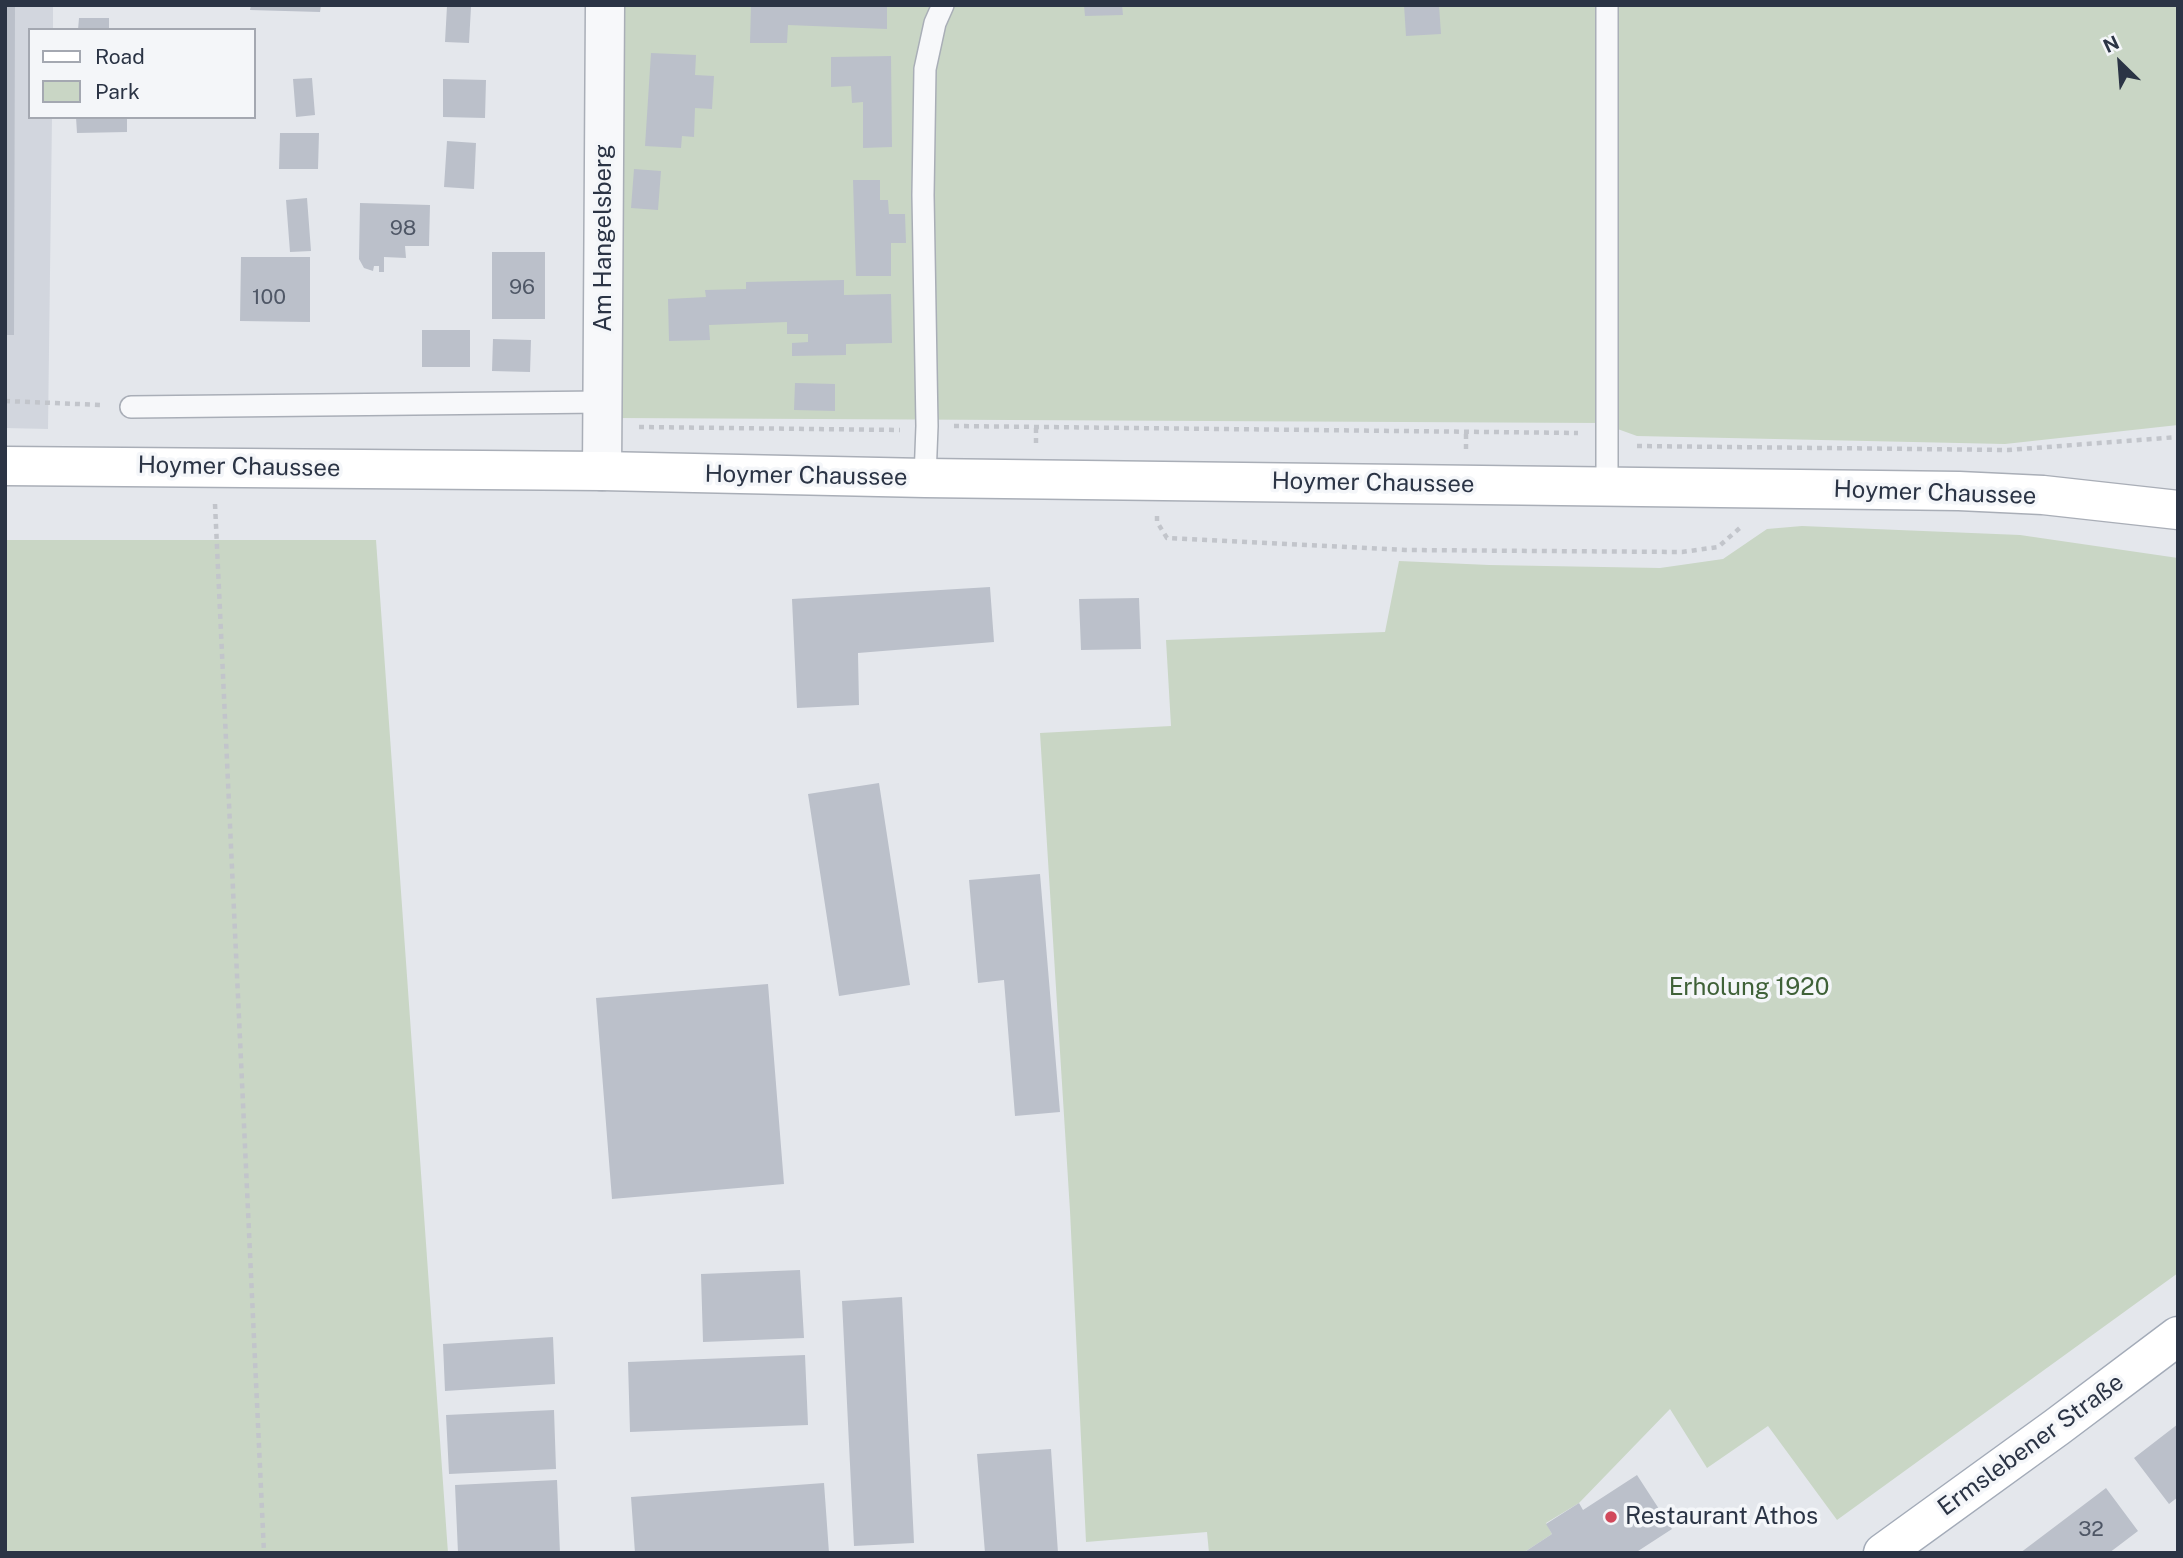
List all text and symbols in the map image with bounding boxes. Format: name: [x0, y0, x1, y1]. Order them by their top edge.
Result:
legend: [28, 28, 256, 119]
north arrow: [2085, 28, 2155, 98]
text: N: [2100, 31, 2123, 57]
text: Road: [95, 44, 145, 69]
text: Park: [95, 79, 140, 104]
street label: Am Hangelsberg: [590, 144, 618, 332]
house number: 98: [390, 216, 416, 242]
house number: 96: [509, 275, 535, 301]
house number: 100: [252, 285, 286, 311]
street label: Hoymer Chaussee: [137, 451, 341, 483]
street label: Hoymer Chaussee: [704, 460, 908, 492]
street label: Hoymer Chaussee: [1271, 467, 1475, 499]
street label: Hoymer Chaussee: [1833, 475, 2037, 511]
park label: Erholung 1920: [1669, 974, 1829, 1002]
street label: Ermslebener Straße: [1933, 1368, 2129, 1522]
place label: Restaurant Athos: [1625, 1503, 1818, 1531]
marker: Restaurant Athos: [1603, 1509, 1619, 1525]
house number: 32: [2078, 1517, 2104, 1543]

